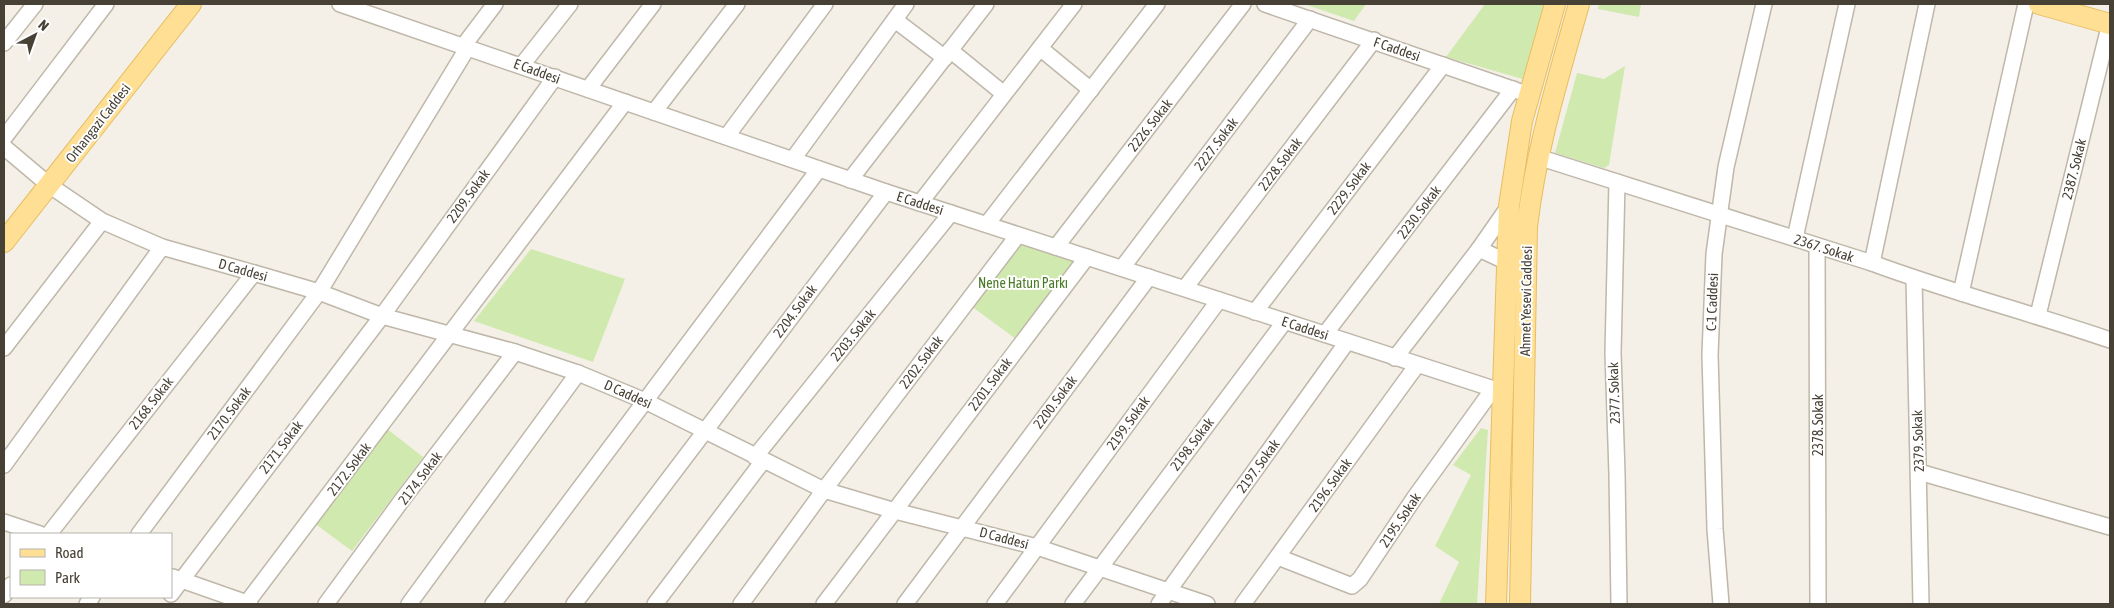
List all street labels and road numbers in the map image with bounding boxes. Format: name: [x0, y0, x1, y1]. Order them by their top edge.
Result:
street label: F Caddesi: [1372, 34, 1422, 64]
street label: E Caddesi: [511, 55, 563, 87]
street label: Orhangazi Caddesi: [62, 80, 134, 166]
street label: 2226. Sokak: [1125, 96, 1175, 154]
street label: 2227. Sokak: [1191, 114, 1241, 174]
street label: 2228. Sokak: [1255, 134, 1305, 194]
street label: 2387. Sokak: [2059, 137, 2089, 201]
street label: 2229. Sokak: [1324, 158, 1374, 218]
street label: 2209. Sokak: [443, 166, 493, 226]
street label: 2230. Sokak: [1394, 182, 1444, 242]
street label: E Caddesi: [894, 188, 946, 218]
street label: 2367. Sokak: [1792, 231, 1856, 265]
street label: Ahmet Yesevi Caddesi: [1517, 246, 1535, 356]
street label: D Caddesi: [217, 255, 269, 285]
street label: C-1 Caddesi: [1703, 273, 1721, 331]
street label: 2204. Sokak: [770, 281, 820, 341]
street label: 2203. Sokak: [827, 306, 879, 364]
street label: E Caddesi: [1279, 313, 1331, 343]
street label: 2202. Sokak: [896, 332, 946, 392]
street label: 2201. Sokak: [965, 354, 1015, 414]
street label: 2377. Sokak: [1605, 362, 1623, 424]
street label: 2200. Sokak: [1030, 372, 1080, 432]
street label: 2168. Sokak: [126, 374, 176, 432]
street label: D Caddesi: [602, 376, 654, 412]
street label: 2170. Sokak: [204, 383, 254, 443]
street label: 2199. Sokak: [1103, 393, 1153, 453]
street label: 2378. Sokak: [1810, 394, 1826, 456]
street label: 2379. Sokak: [1909, 410, 1927, 472]
street label: 2198. Sokak: [1167, 414, 1217, 474]
street label: 2171. Sokak: [256, 417, 306, 477]
street label: 2197. Sokak: [1233, 436, 1283, 496]
street label: 2172. Sokak: [324, 439, 374, 499]
street label: 2174. Sokak: [395, 448, 445, 508]
street label: 2196. Sokak: [1305, 455, 1355, 515]
street label: 2195. Sokak: [1376, 490, 1424, 550]
street label: D Caddesi: [978, 524, 1030, 552]

